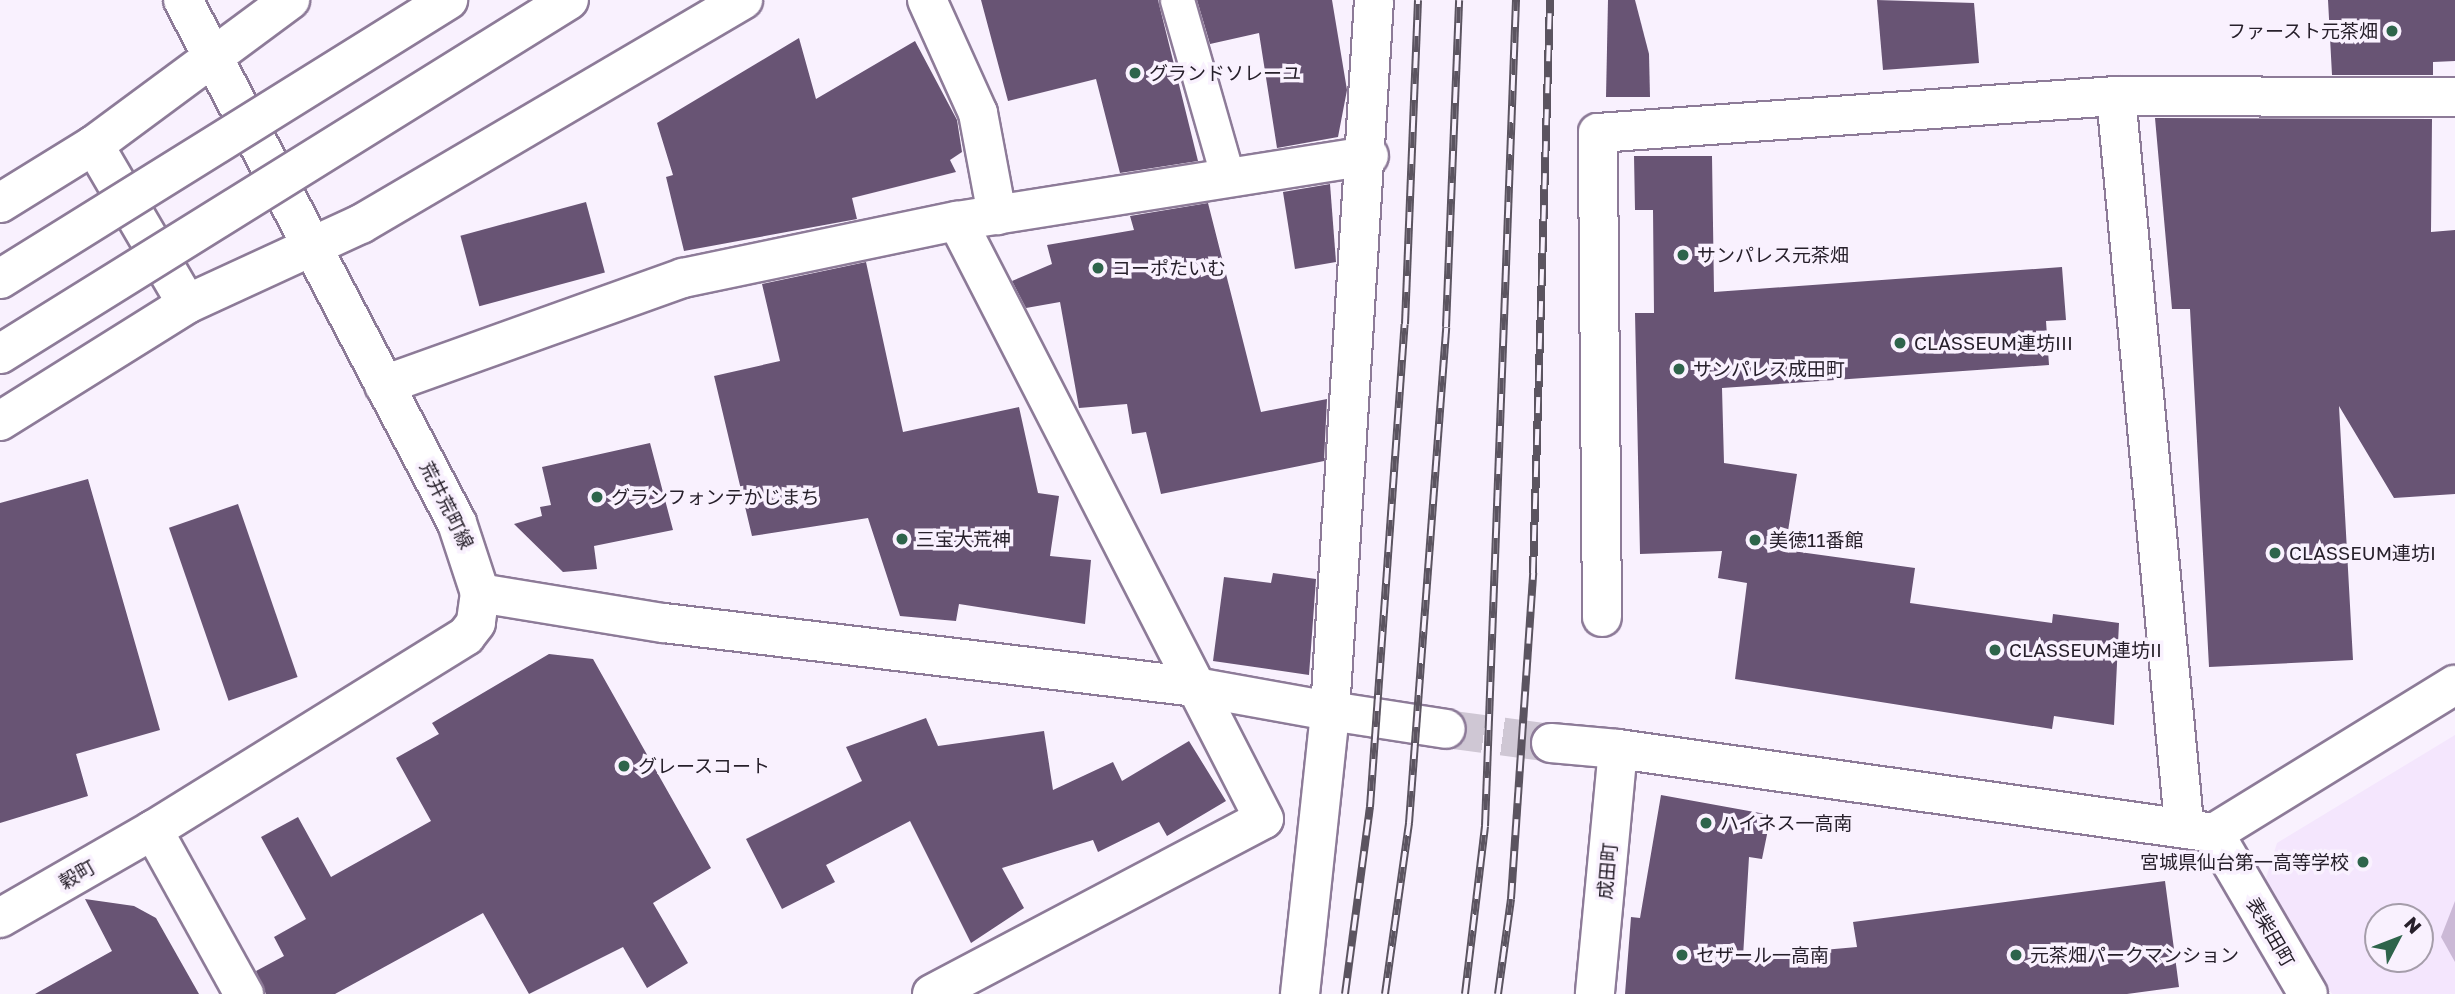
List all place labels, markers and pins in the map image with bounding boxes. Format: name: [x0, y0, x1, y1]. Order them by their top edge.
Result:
place label: ファースト元茶畑: [2226, 20, 2378, 42]
marker: ファースト元茶畑: [2384, 23, 2400, 39]
place label: グランドソレーユ: [1149, 62, 1301, 84]
marker: グランドソレーユ: [1127, 65, 1143, 81]
place label: サンパレス元茶畑: [1697, 244, 1849, 266]
marker: サンパレス元茶畑: [1675, 247, 1691, 263]
place label: コーポたいむ: [1112, 257, 1226, 279]
marker: コーポたいむ: [1090, 260, 1106, 276]
place label: CLASSEUM連坊III: [1914, 332, 2073, 354]
marker: CLASSEUM連坊III: [1892, 335, 1908, 351]
place label: サンパレス成田町: [1693, 358, 1845, 380]
marker: サンパレス成田町: [1671, 361, 1687, 377]
place label: グランフォンテかじまち: [611, 486, 820, 508]
marker: グランフォンテかじまち: [589, 489, 605, 505]
place label: 三宝大荒神: [916, 528, 1011, 550]
place label: 美徳11番館: [1769, 529, 1863, 551]
marker: 三宝大荒神: [894, 531, 910, 547]
marker: 美徳11番館: [1747, 532, 1763, 548]
place label: CLASSEUM連坊I: [2289, 542, 2436, 564]
marker: CLASSEUM連坊I: [2267, 545, 2283, 561]
place label: CLASSEUM連坊II: [2009, 639, 2162, 661]
marker: CLASSEUM連坊II: [1987, 642, 2003, 658]
place label: グレースコート: [638, 755, 771, 777]
marker: グレースコート: [616, 758, 632, 774]
place label: ハイネス一高南: [1720, 812, 1853, 834]
marker: ハイネス一高南: [1698, 815, 1714, 831]
place label: 宮城県仙台第一高等学校: [2140, 851, 2349, 873]
marker: 宮城県仙台第一高等学校: [2355, 854, 2371, 870]
place label: セザール一高南: [1696, 944, 1829, 966]
place label: 元茶畑パークマンション: [2030, 944, 2239, 966]
marker: セザール一高南: [1674, 947, 1690, 963]
marker: 元茶畑パークマンション: [2008, 947, 2024, 963]

